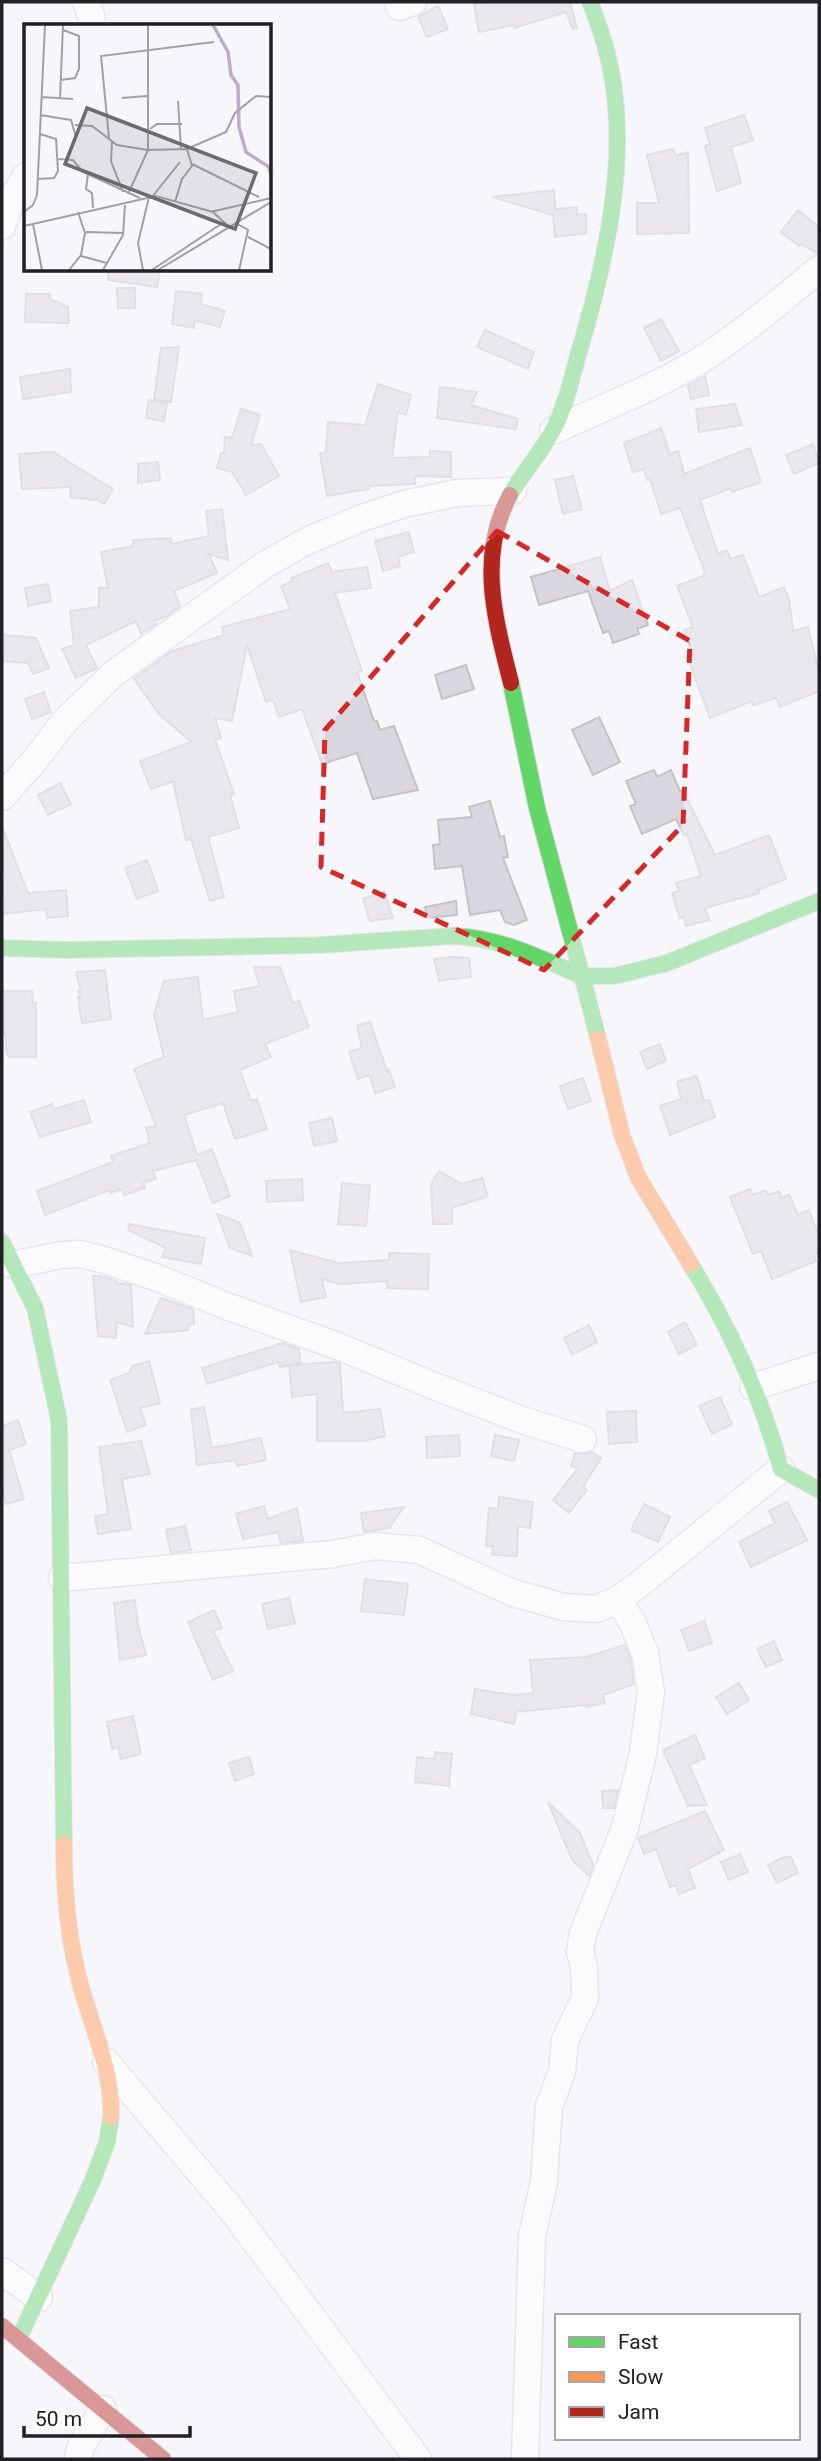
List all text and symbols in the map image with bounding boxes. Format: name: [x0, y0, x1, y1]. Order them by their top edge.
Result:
inset map: [24, 24, 271, 271]
legend: [555, 2314, 800, 2440]
text: Fast: [618, 2330, 659, 2354]
text: Slow: [618, 2365, 664, 2389]
scale bar: [24, 2394, 191, 2438]
text: Jam: [618, 2400, 659, 2424]
text: 50 m: [35, 2407, 82, 2431]

